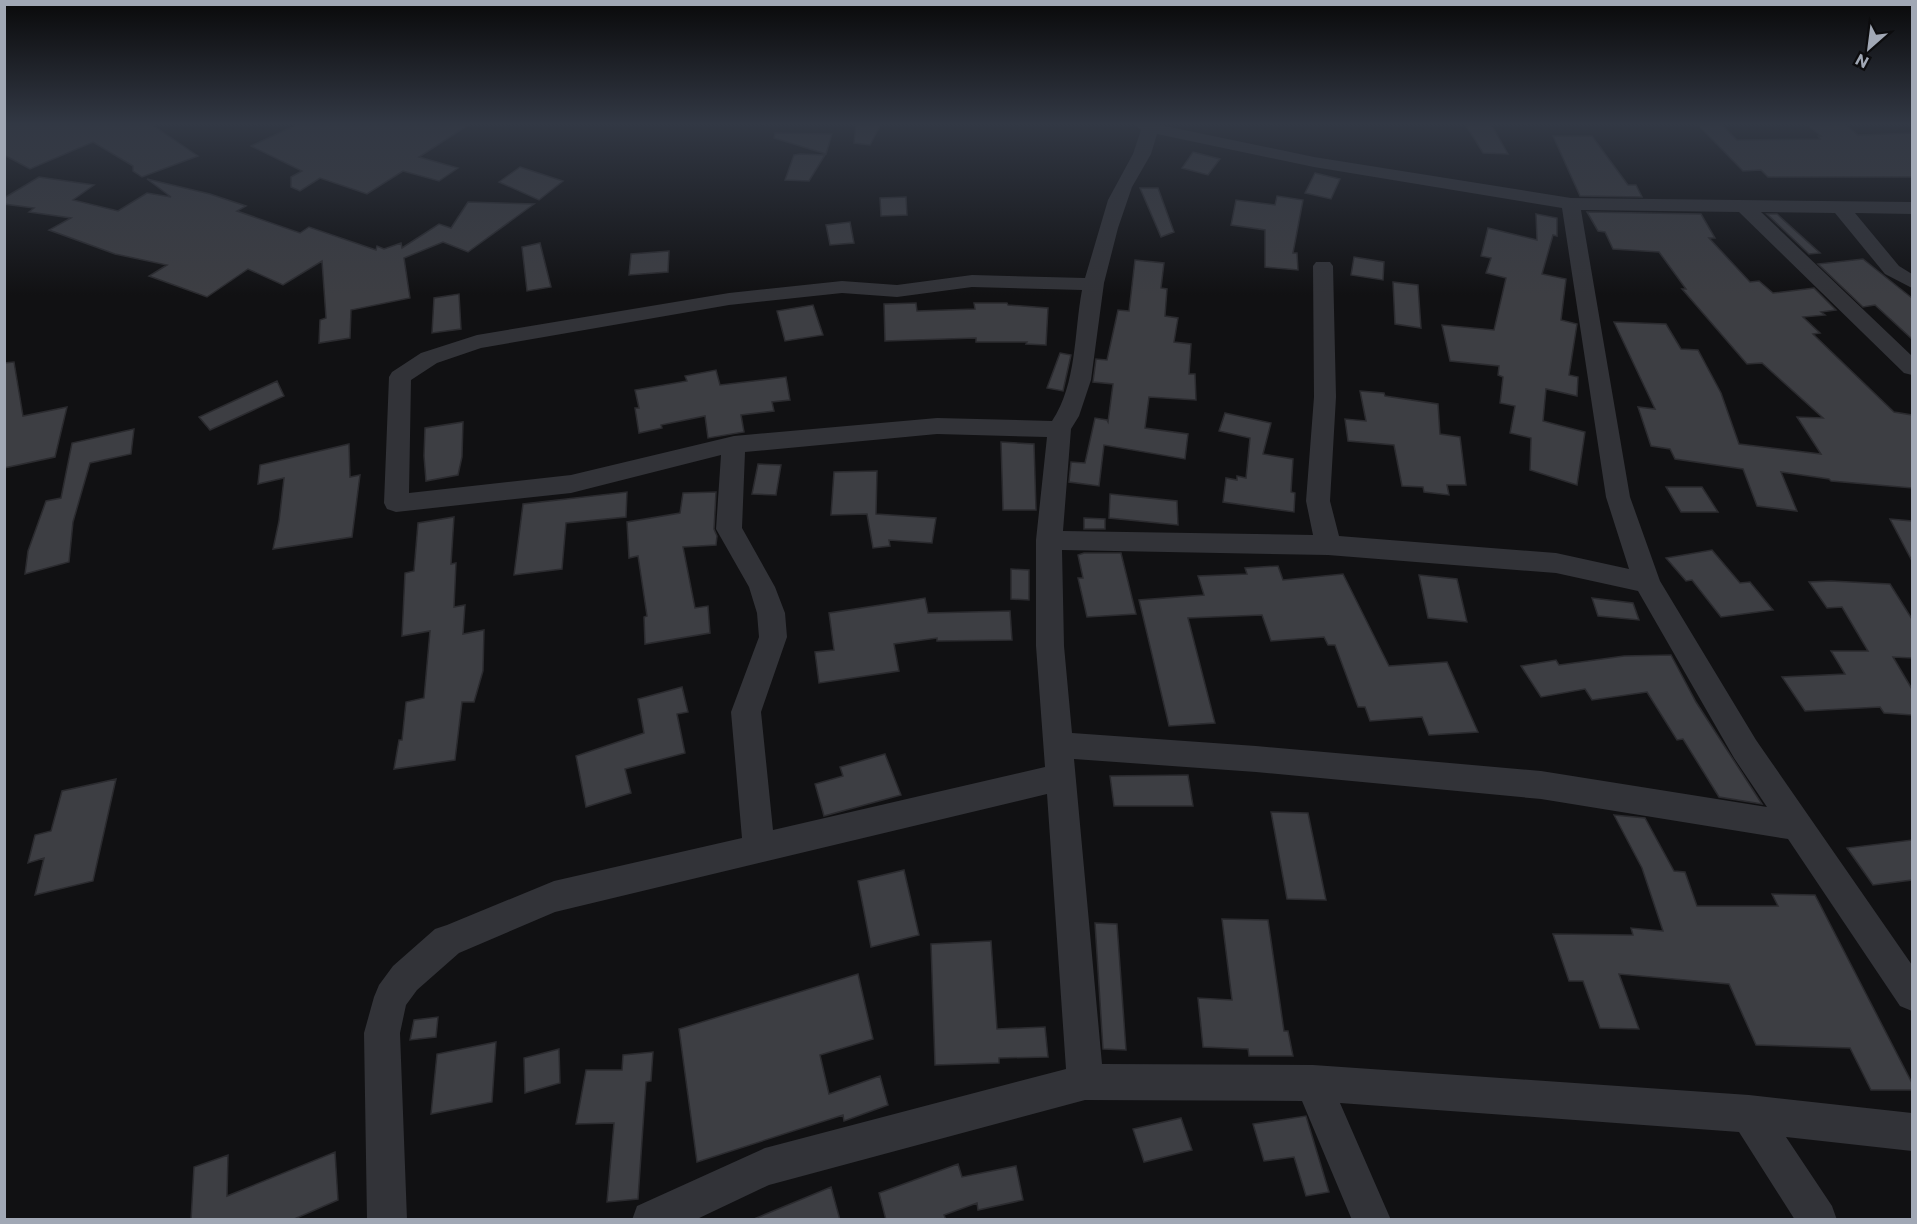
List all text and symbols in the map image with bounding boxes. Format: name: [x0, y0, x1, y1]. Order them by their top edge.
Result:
north arrow: [1839, 18, 1899, 78]
text: N: [1852, 50, 1871, 73]

